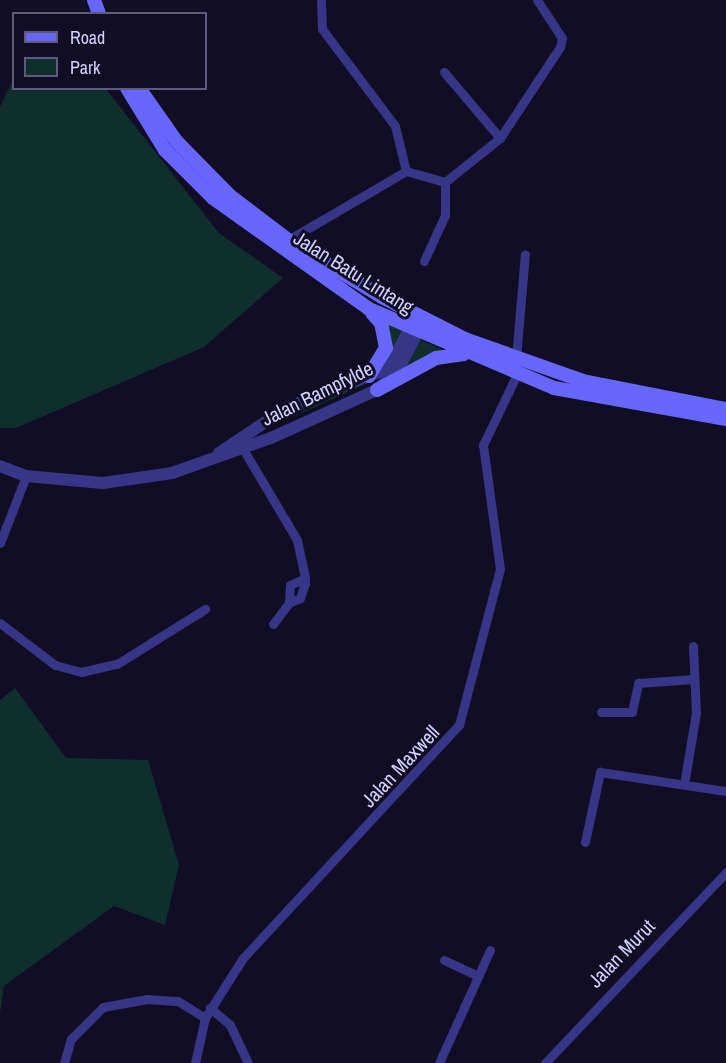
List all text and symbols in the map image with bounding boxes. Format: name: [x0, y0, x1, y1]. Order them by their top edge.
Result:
legend: [12, 12, 207, 90]
text: Road: [70, 25, 105, 50]
text: Park: [70, 55, 100, 80]
street label: Jalan Batu Lintang: [290, 226, 418, 318]
street label: Jalan Bampfylde: [257, 356, 377, 430]
street label: Jalan Maxwell: [356, 720, 444, 812]
street label: Jalan Murut: [583, 914, 659, 992]

